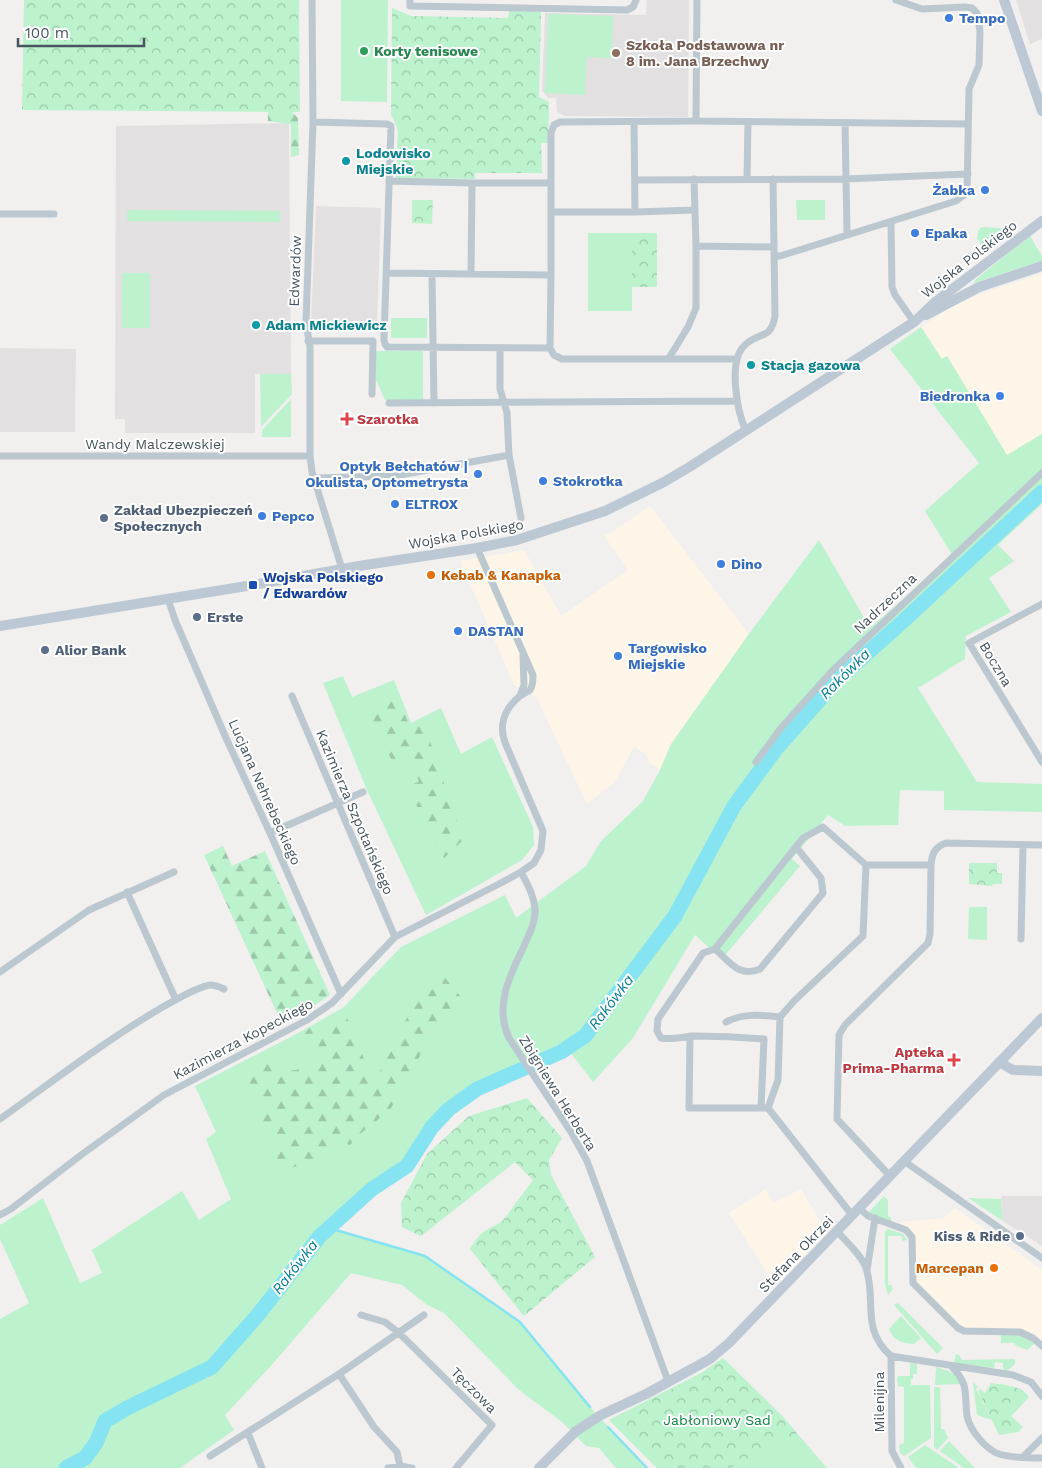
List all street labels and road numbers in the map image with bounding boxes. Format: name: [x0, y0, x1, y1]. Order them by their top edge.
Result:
street label: Wojska Polskiego: [918, 217, 1020, 301]
street label: Edwardów: [286, 235, 304, 307]
street label: Wandy Malczewskiej: [85, 436, 225, 452]
street label: Wojska Polskiego: [407, 516, 525, 552]
street label: Nadrzeczna: [850, 570, 920, 636]
street label: Boczna: [976, 639, 1016, 689]
street label: Lucjana Nehrebeckiego: [226, 717, 304, 867]
street label: Kazimierza Szpotańskiego: [313, 727, 397, 897]
street label: Kazimierza Kopeckiego: [170, 995, 316, 1083]
street label: Zbigniewa Herberta: [516, 1032, 600, 1154]
street label: Stefana Okrzei: [755, 1212, 837, 1296]
street label: Tęczowa: [448, 1364, 500, 1416]
street label: Milenijna: [871, 1372, 887, 1432]

